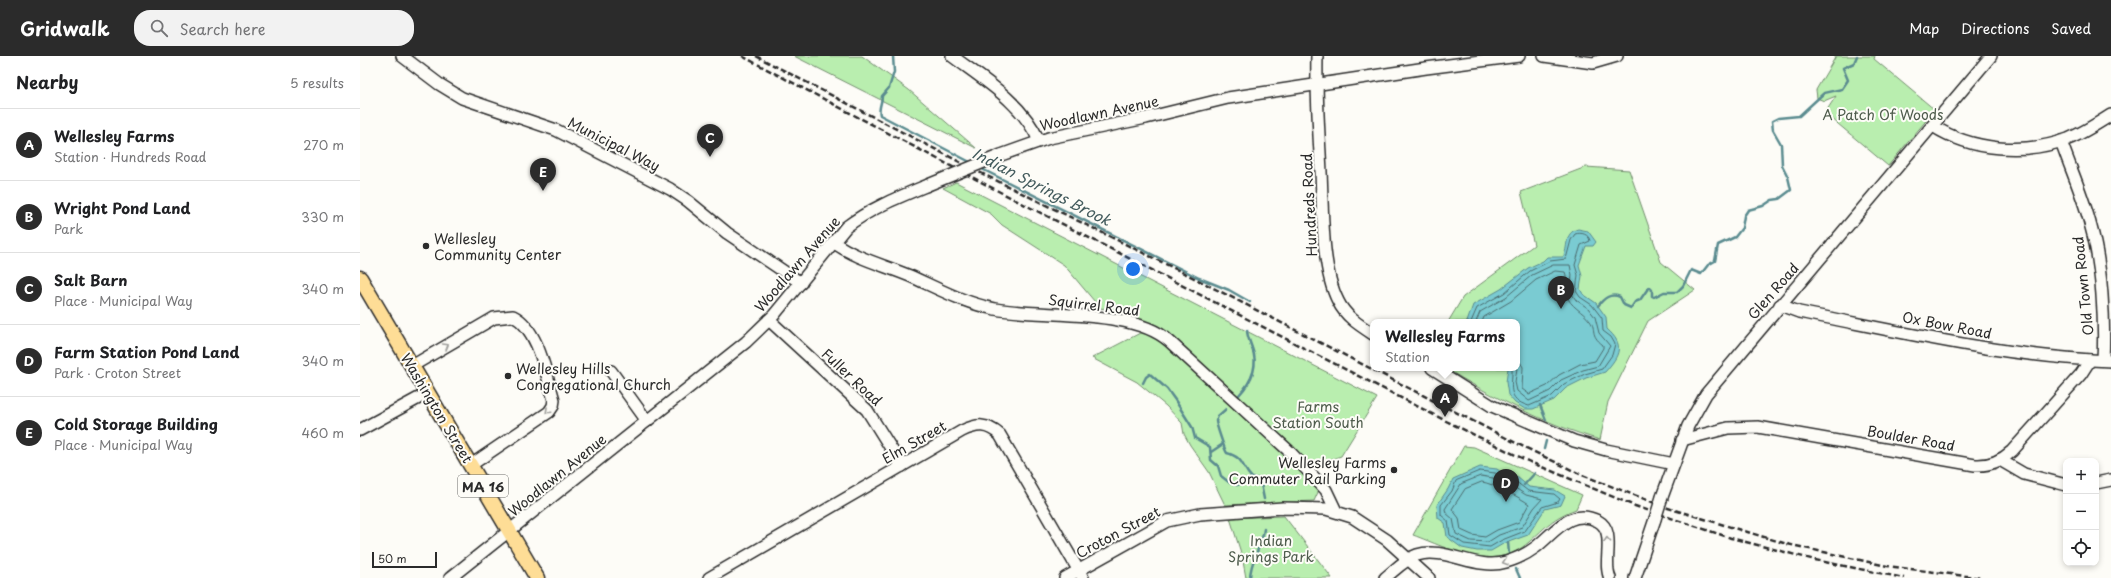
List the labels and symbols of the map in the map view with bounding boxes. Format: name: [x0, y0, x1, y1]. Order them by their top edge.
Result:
street label: Woodlawn Avenue: [1038, 90, 1161, 136]
park label: A Patch Of Woods: [1823, 104, 1943, 125]
street label: Municipal Way: [564, 112, 664, 176]
pin: C: [697, 124, 723, 157]
water label: Indian Springs Brook: [969, 141, 1117, 232]
street label: Hundreds Road: [1296, 153, 1322, 257]
pin: E: [530, 158, 556, 191]
street label: Woodlawn Avenue: [749, 211, 845, 317]
place label: Wellesley Community Center: [434, 228, 562, 265]
street label: Old Town Road: [2067, 235, 2099, 337]
marker: Wellesley Community Center: [421, 241, 431, 251]
street label: Glen Road: [1742, 258, 1804, 324]
your location: [1123, 259, 1143, 279]
pin: B: [1548, 276, 1574, 309]
street label: Squirrel Road: [1047, 289, 1141, 321]
street label: Ox Bow Road: [1901, 306, 1993, 344]
street label: Fuller Road: [817, 343, 887, 411]
one-way arrow: [442, 344, 449, 351]
street label: Washington Street: [396, 349, 478, 467]
place label: Wellesley Hills Congregational Church: [516, 358, 671, 395]
marker: Wellesley Hills Congregational Church: [503, 371, 513, 381]
pin: A: [1432, 384, 1458, 417]
park label: Farms Station South: [1272, 396, 1364, 433]
one-way arrow: [545, 407, 553, 414]
street label: Elm Street: [878, 415, 950, 469]
street label: Boulder Road: [1865, 420, 1957, 456]
street label: Woodlawn Avenue: [503, 428, 611, 521]
place label: Wellesley Farms Commuter Rail Parking: [1228, 452, 1386, 489]
marker: Wellesley Farms Commuter Rail Parking: [1389, 465, 1399, 475]
pin: D: [1493, 469, 1519, 502]
road number: MA 16: [458, 475, 508, 497]
street label: Croton Street: [1072, 501, 1164, 563]
park label: Indian Springs Park: [1228, 530, 1315, 567]
one-way arrow: [1603, 537, 1612, 543]
scale bar: [372, 550, 437, 569]
one-way arrow: [1501, 557, 1508, 566]

